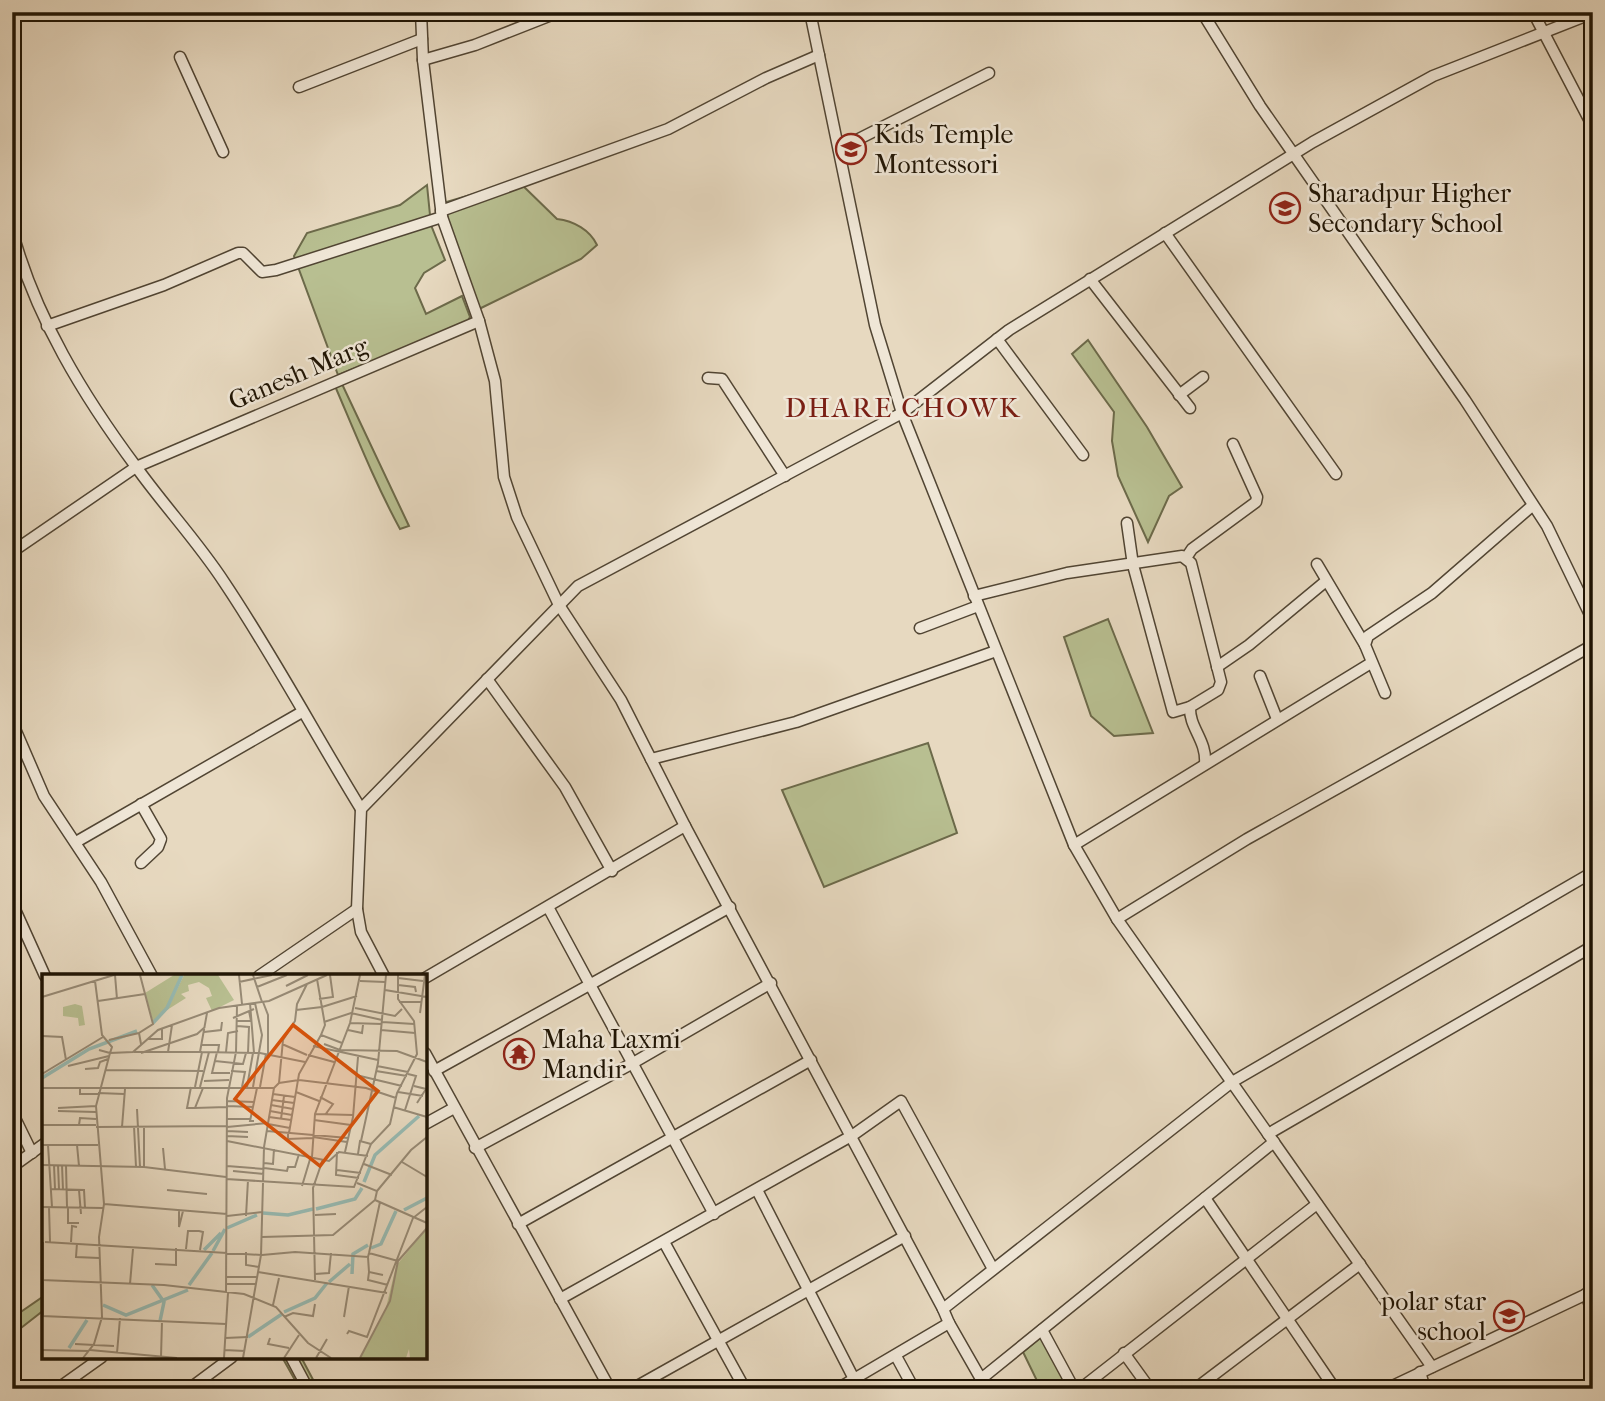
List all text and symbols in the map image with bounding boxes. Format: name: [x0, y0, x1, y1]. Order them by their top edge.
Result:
place label: Kids Temple Montessori: [874, 119, 1013, 180]
school or university icon: Kids Temple Montessori: [834, 132, 868, 166]
place label: Sharadpur Higher Secondary School: [1308, 178, 1511, 239]
school or university icon: Sharadpur Higher Secondary School: [1268, 191, 1302, 225]
street label: Ganesh Marg: [224, 330, 374, 417]
district label: DHARE CHOWK: [785, 391, 1021, 424]
inset map: [42, 974, 427, 1359]
place label: Maha Laxmi Mandir: [542, 1024, 681, 1085]
temple icon: Maha Laxmi Mandir: [502, 1037, 536, 1071]
place label: polar star school: [1380, 1286, 1486, 1347]
school or university icon: polar star school: [1492, 1299, 1526, 1333]

